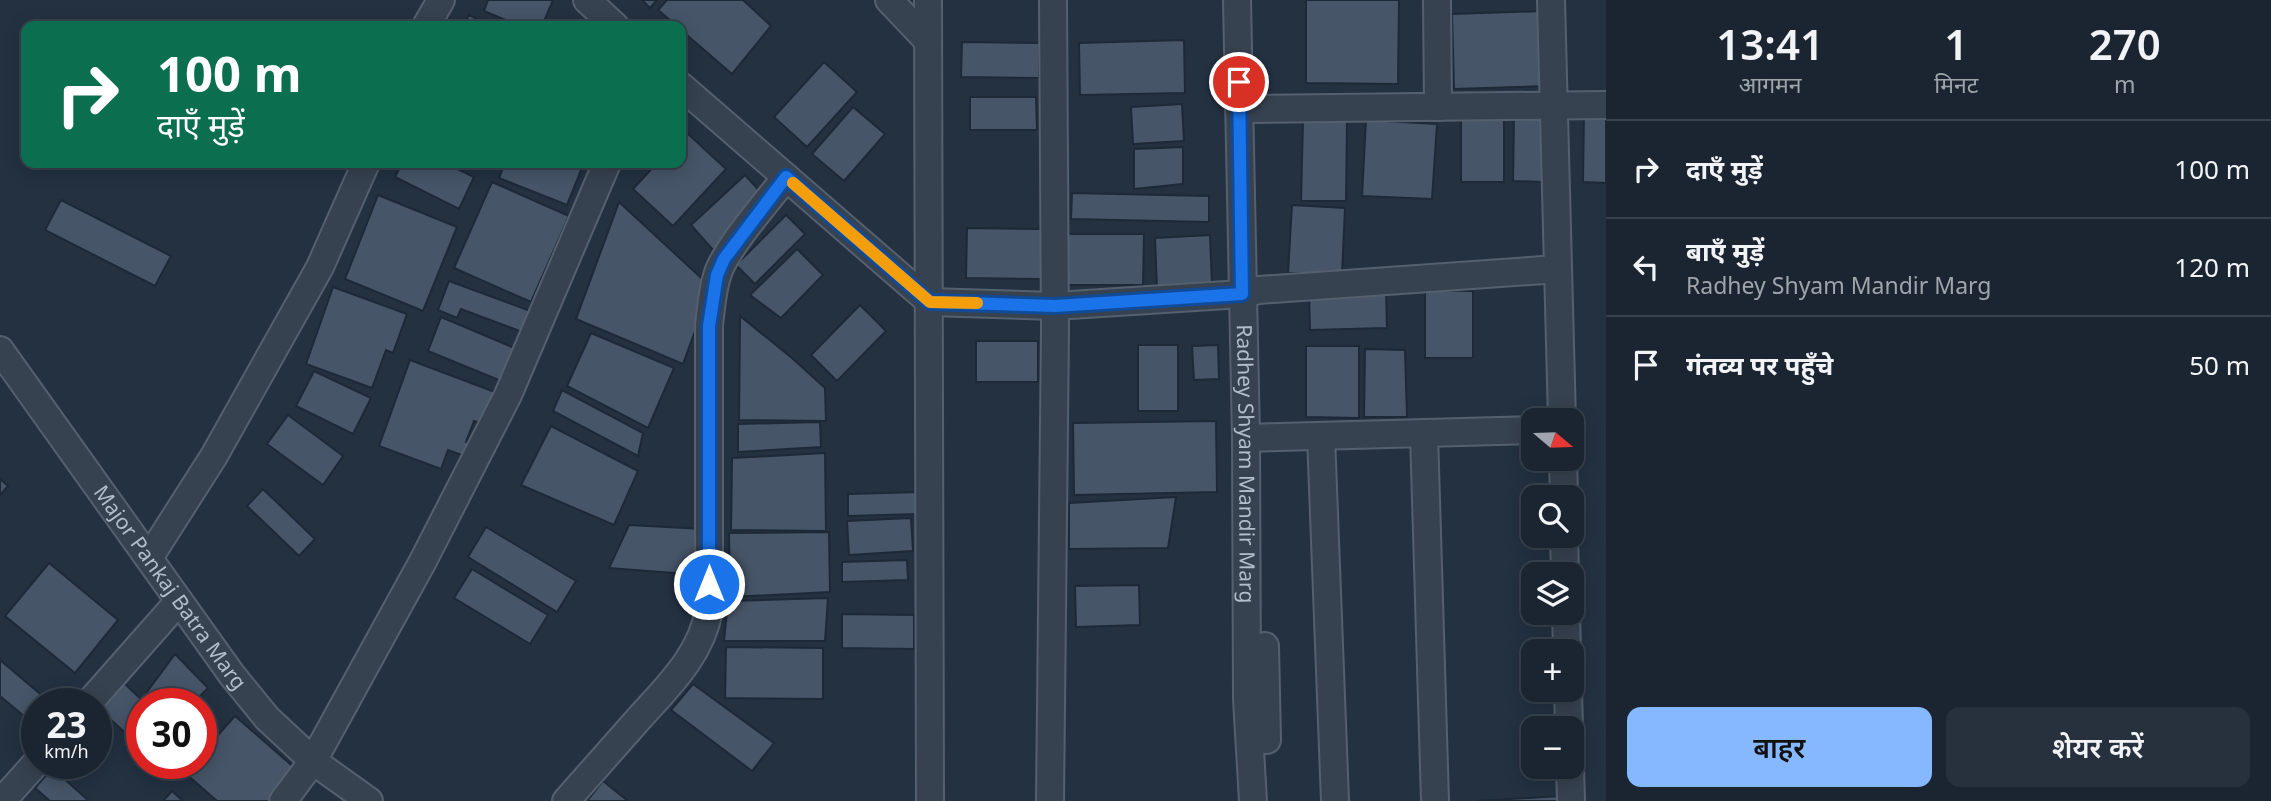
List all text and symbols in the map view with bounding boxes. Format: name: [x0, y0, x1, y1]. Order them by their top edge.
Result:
text: 13:41: [1716, 15, 1824, 72]
text: 1: [1944, 15, 1968, 72]
text: 270: [2089, 15, 2161, 72]
text: 100 m: [157, 40, 302, 106]
icon: right: [42, 49, 133, 140]
pin: [1209, 52, 1269, 112]
icon: arrive: [1220, 63, 1258, 101]
text: आगमन: [1739, 68, 1802, 100]
text: मिनट: [1934, 68, 1978, 100]
text: m: [2114, 68, 2135, 100]
text: दाएँ मुड़ें: [157, 103, 245, 146]
icon: right: [1627, 150, 1665, 188]
text: दाएँ मुड़ें: [1686, 151, 1763, 187]
text: 100 m: [2174, 151, 2250, 187]
text: बाएँ मुड़ें: [1686, 233, 1764, 269]
icon: left: [1627, 248, 1665, 286]
text: 120 m: [2174, 249, 2250, 285]
text: Radhey Shyam Mandir Marg: [1686, 269, 1991, 301]
street label: Radhey Shyam Mandir Marg: [1231, 324, 1262, 603]
icon: arrive: [1627, 346, 1665, 384]
text: गंतव्य पर पहुँचे: [1686, 347, 1833, 383]
text: 50 m: [2189, 347, 2250, 383]
north arrow: [1521, 408, 1584, 471]
map controls: [1521, 408, 1584, 779]
street label: Major Pankaj Batra Marg: [88, 479, 253, 695]
button: search: [1521, 485, 1584, 548]
position arrow: [672, 547, 746, 621]
button: layers: [1521, 562, 1584, 625]
button: +: [1521, 639, 1584, 702]
speed limit sign: 30: [126, 688, 217, 779]
text: 23: [46, 701, 87, 748]
button: बाहर: [1627, 707, 1932, 787]
button: शेयर करें: [1946, 707, 2250, 787]
button: −: [1521, 716, 1584, 779]
text: km/h: [44, 739, 89, 763]

